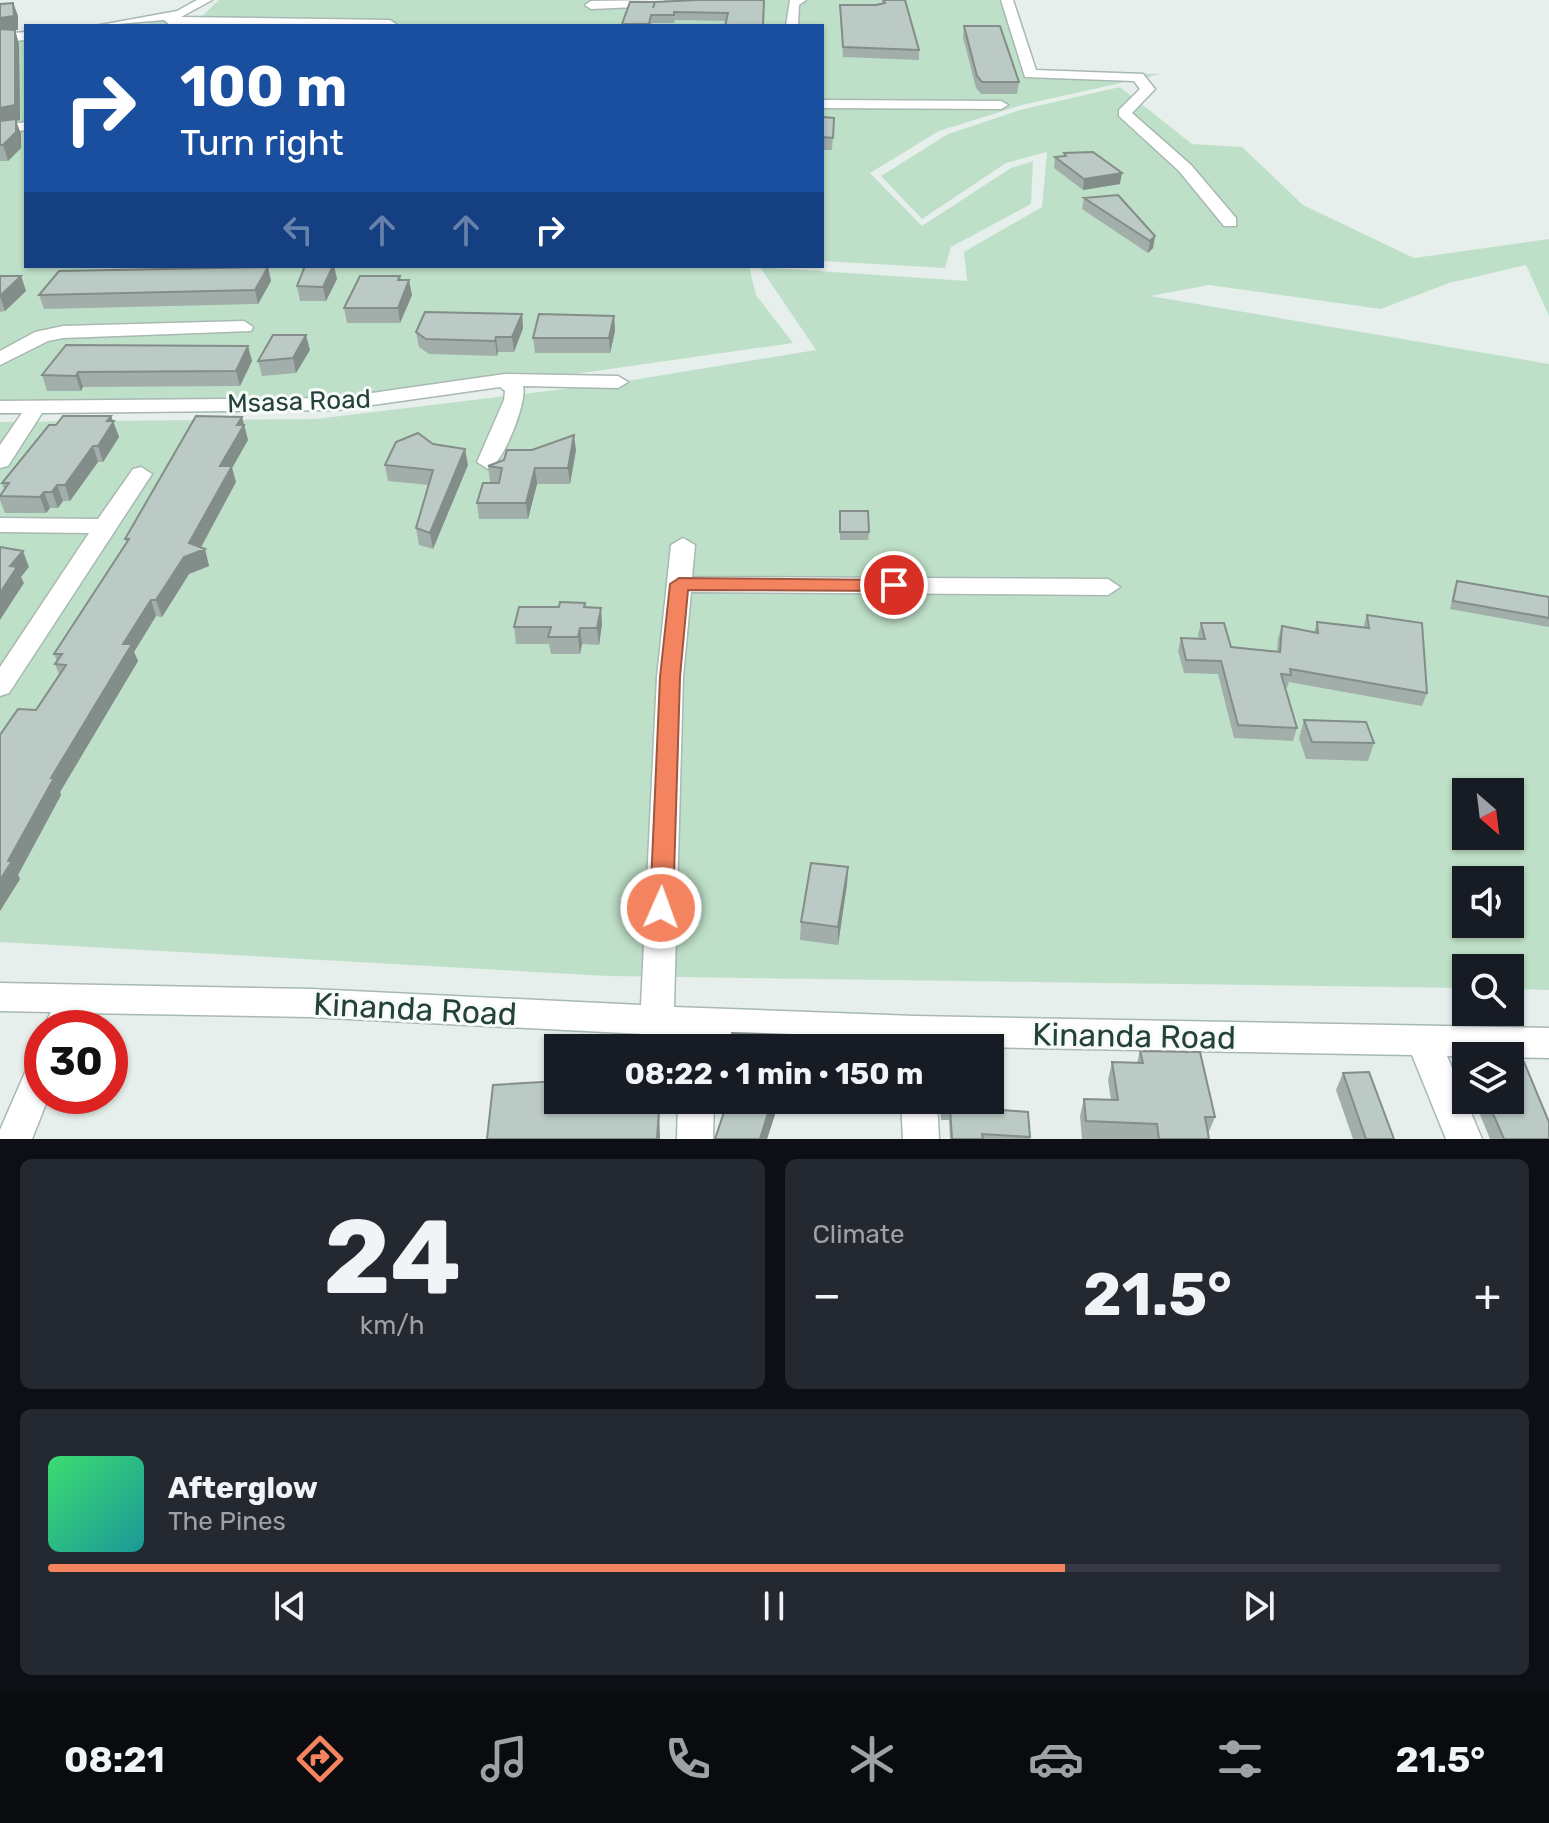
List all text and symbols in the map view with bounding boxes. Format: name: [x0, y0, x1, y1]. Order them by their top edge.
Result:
text: 100 m: [180, 54, 347, 120]
icon: right: [48, 56, 152, 160]
text: Turn right: [180, 121, 344, 164]
icon: left: [276, 208, 320, 252]
icon: ahead: [360, 208, 404, 252]
icon: ahead: [444, 208, 488, 252]
icon: right: [528, 208, 572, 252]
street label: Msasa Road: [227, 383, 371, 420]
pin: [860, 551, 928, 619]
icon: arrive: [872, 563, 916, 607]
north arrow: [1452, 778, 1524, 850]
map controls: [1452, 778, 1524, 1114]
position arrow: [619, 866, 703, 950]
button: sound: [1452, 866, 1524, 938]
button: search: [1452, 954, 1524, 1026]
street label: Kinanda Road: [312, 985, 518, 1033]
speed limit sign: 30: [24, 1010, 128, 1114]
street label: Kinanda Road: [1032, 1015, 1236, 1057]
button: layers: [1452, 1042, 1524, 1114]
text: 08:22 · 1 min · 150 m: [624, 1056, 924, 1092]
text: 24: [323, 1196, 461, 1319]
text: Climate: [813, 1219, 905, 1250]
text: 21.5°: [1083, 1259, 1232, 1330]
text: −: [813, 1269, 841, 1321]
text: +: [1474, 1269, 1501, 1321]
text: km/h: [360, 1310, 425, 1341]
text: Afterglow: [168, 1470, 318, 1506]
text: The Pines: [168, 1506, 286, 1537]
icon: previous: [268, 1584, 312, 1628]
icon: pause: [752, 1584, 796, 1628]
icon: next: [1237, 1584, 1281, 1628]
icon: directions: [292, 1731, 348, 1787]
icon: music: [476, 1731, 532, 1787]
icon: phone: [660, 1731, 716, 1787]
icon: climate: [844, 1731, 900, 1787]
icon: car: [1028, 1731, 1084, 1787]
icon: filters: [1212, 1731, 1268, 1787]
text: 08:21: [64, 1738, 165, 1781]
text: 21.5°: [1395, 1738, 1485, 1781]

